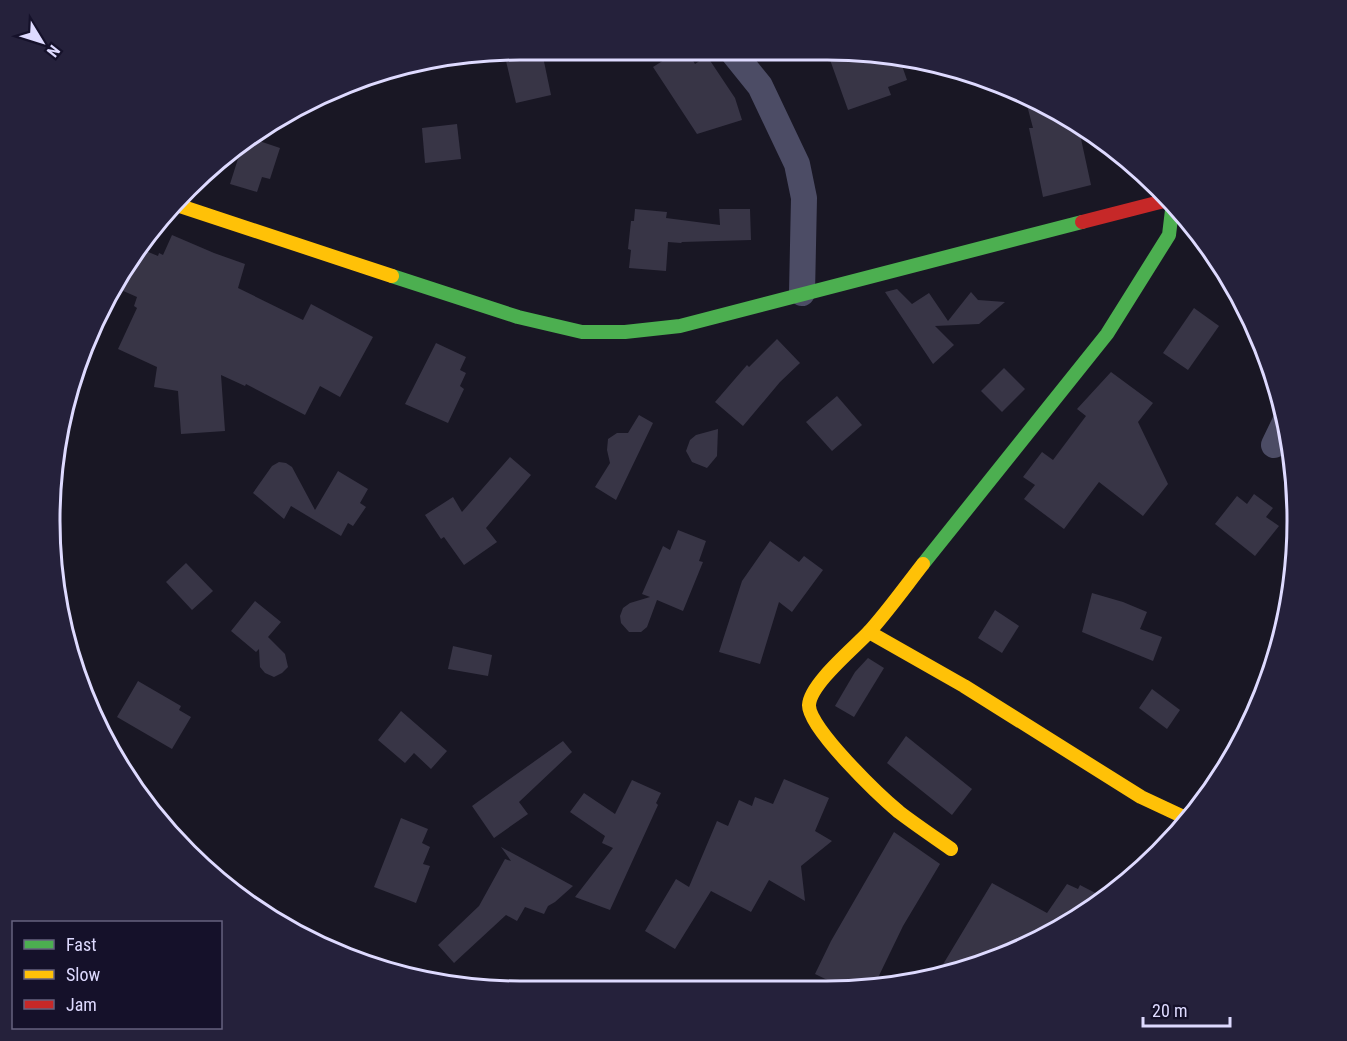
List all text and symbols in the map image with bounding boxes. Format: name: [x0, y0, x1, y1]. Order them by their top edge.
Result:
north arrow: [12, 12, 72, 72]
text: N: [43, 41, 64, 61]
legend: [12, 921, 222, 1029]
text: Fast: [66, 934, 97, 955]
text: Slow: [66, 964, 101, 985]
scale bar: [1143, 990, 1230, 1028]
text: Jam: [66, 994, 97, 1015]
text: 20 m: [1152, 1000, 1187, 1021]

